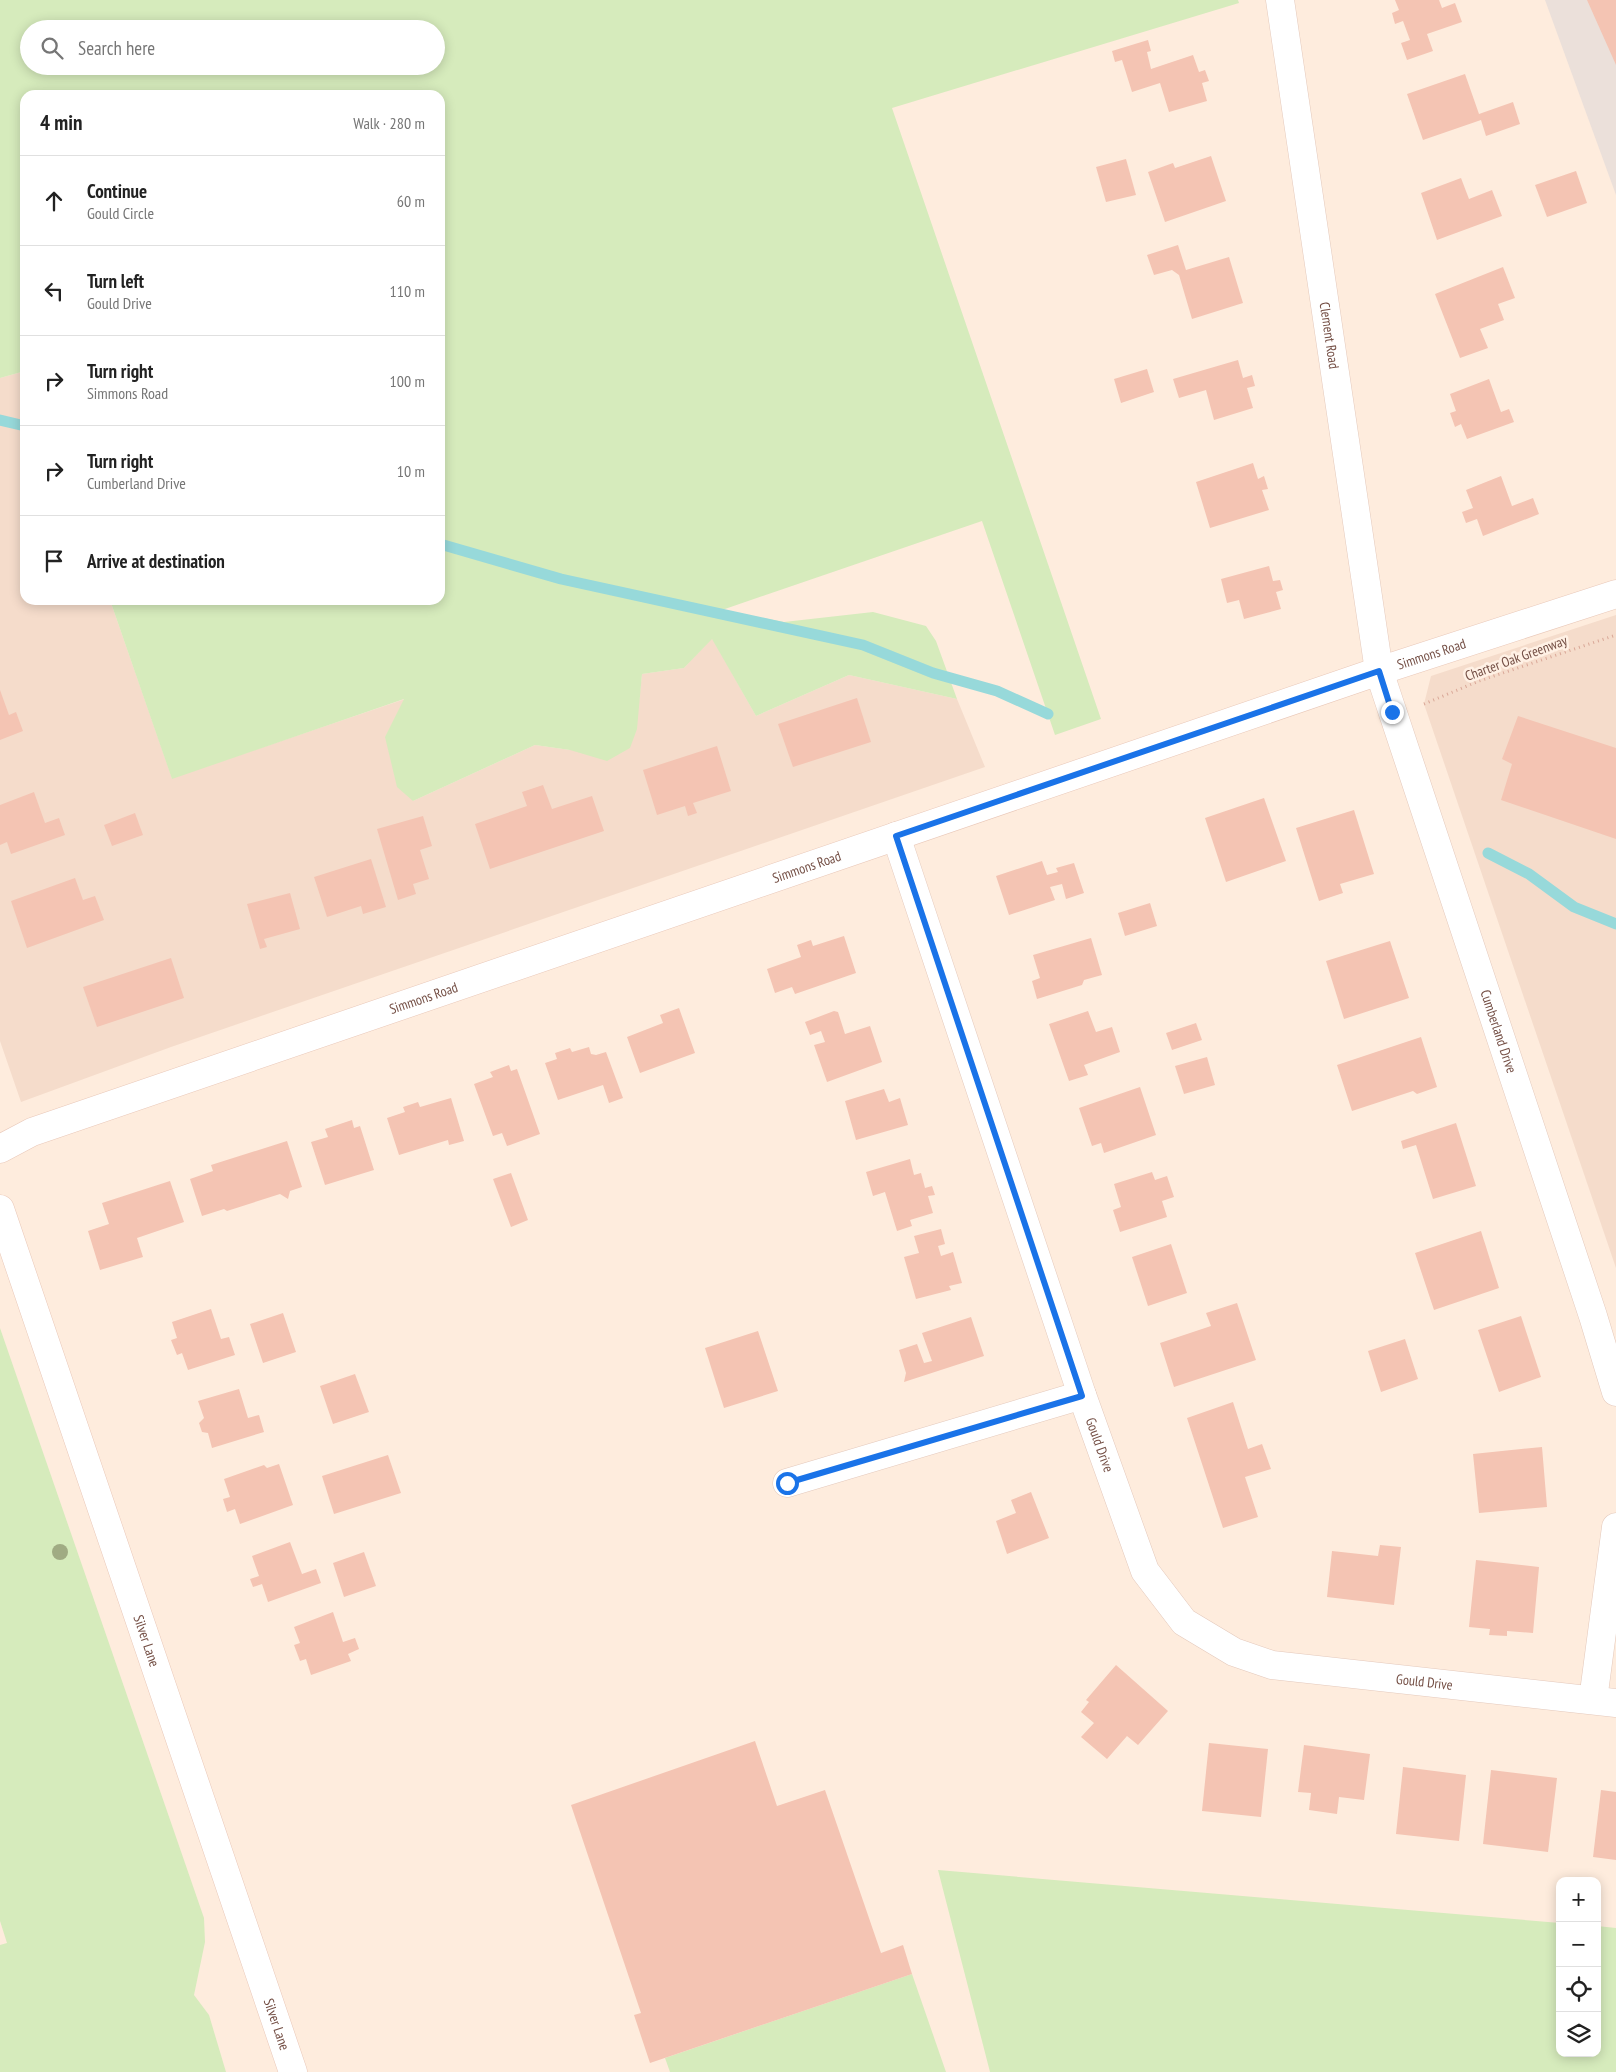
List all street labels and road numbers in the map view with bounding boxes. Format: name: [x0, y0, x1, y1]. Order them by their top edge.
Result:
street label: Clement Road: [1316, 301, 1343, 370]
street label: Charter Oak Greenway: [1462, 631, 1570, 685]
street label: Simmons Road: [1395, 634, 1468, 674]
street label: Simmons Road: [770, 847, 843, 887]
street label: Simmons Road: [387, 978, 460, 1018]
street label: Cumberland Drive: [1476, 987, 1521, 1076]
street label: Gould Drive: [1082, 1415, 1118, 1475]
street label: Silver Lane: [129, 1613, 164, 1669]
street label: Gould Drive: [1395, 1670, 1454, 1694]
street label: Silver Lane: [260, 1996, 294, 2053]

